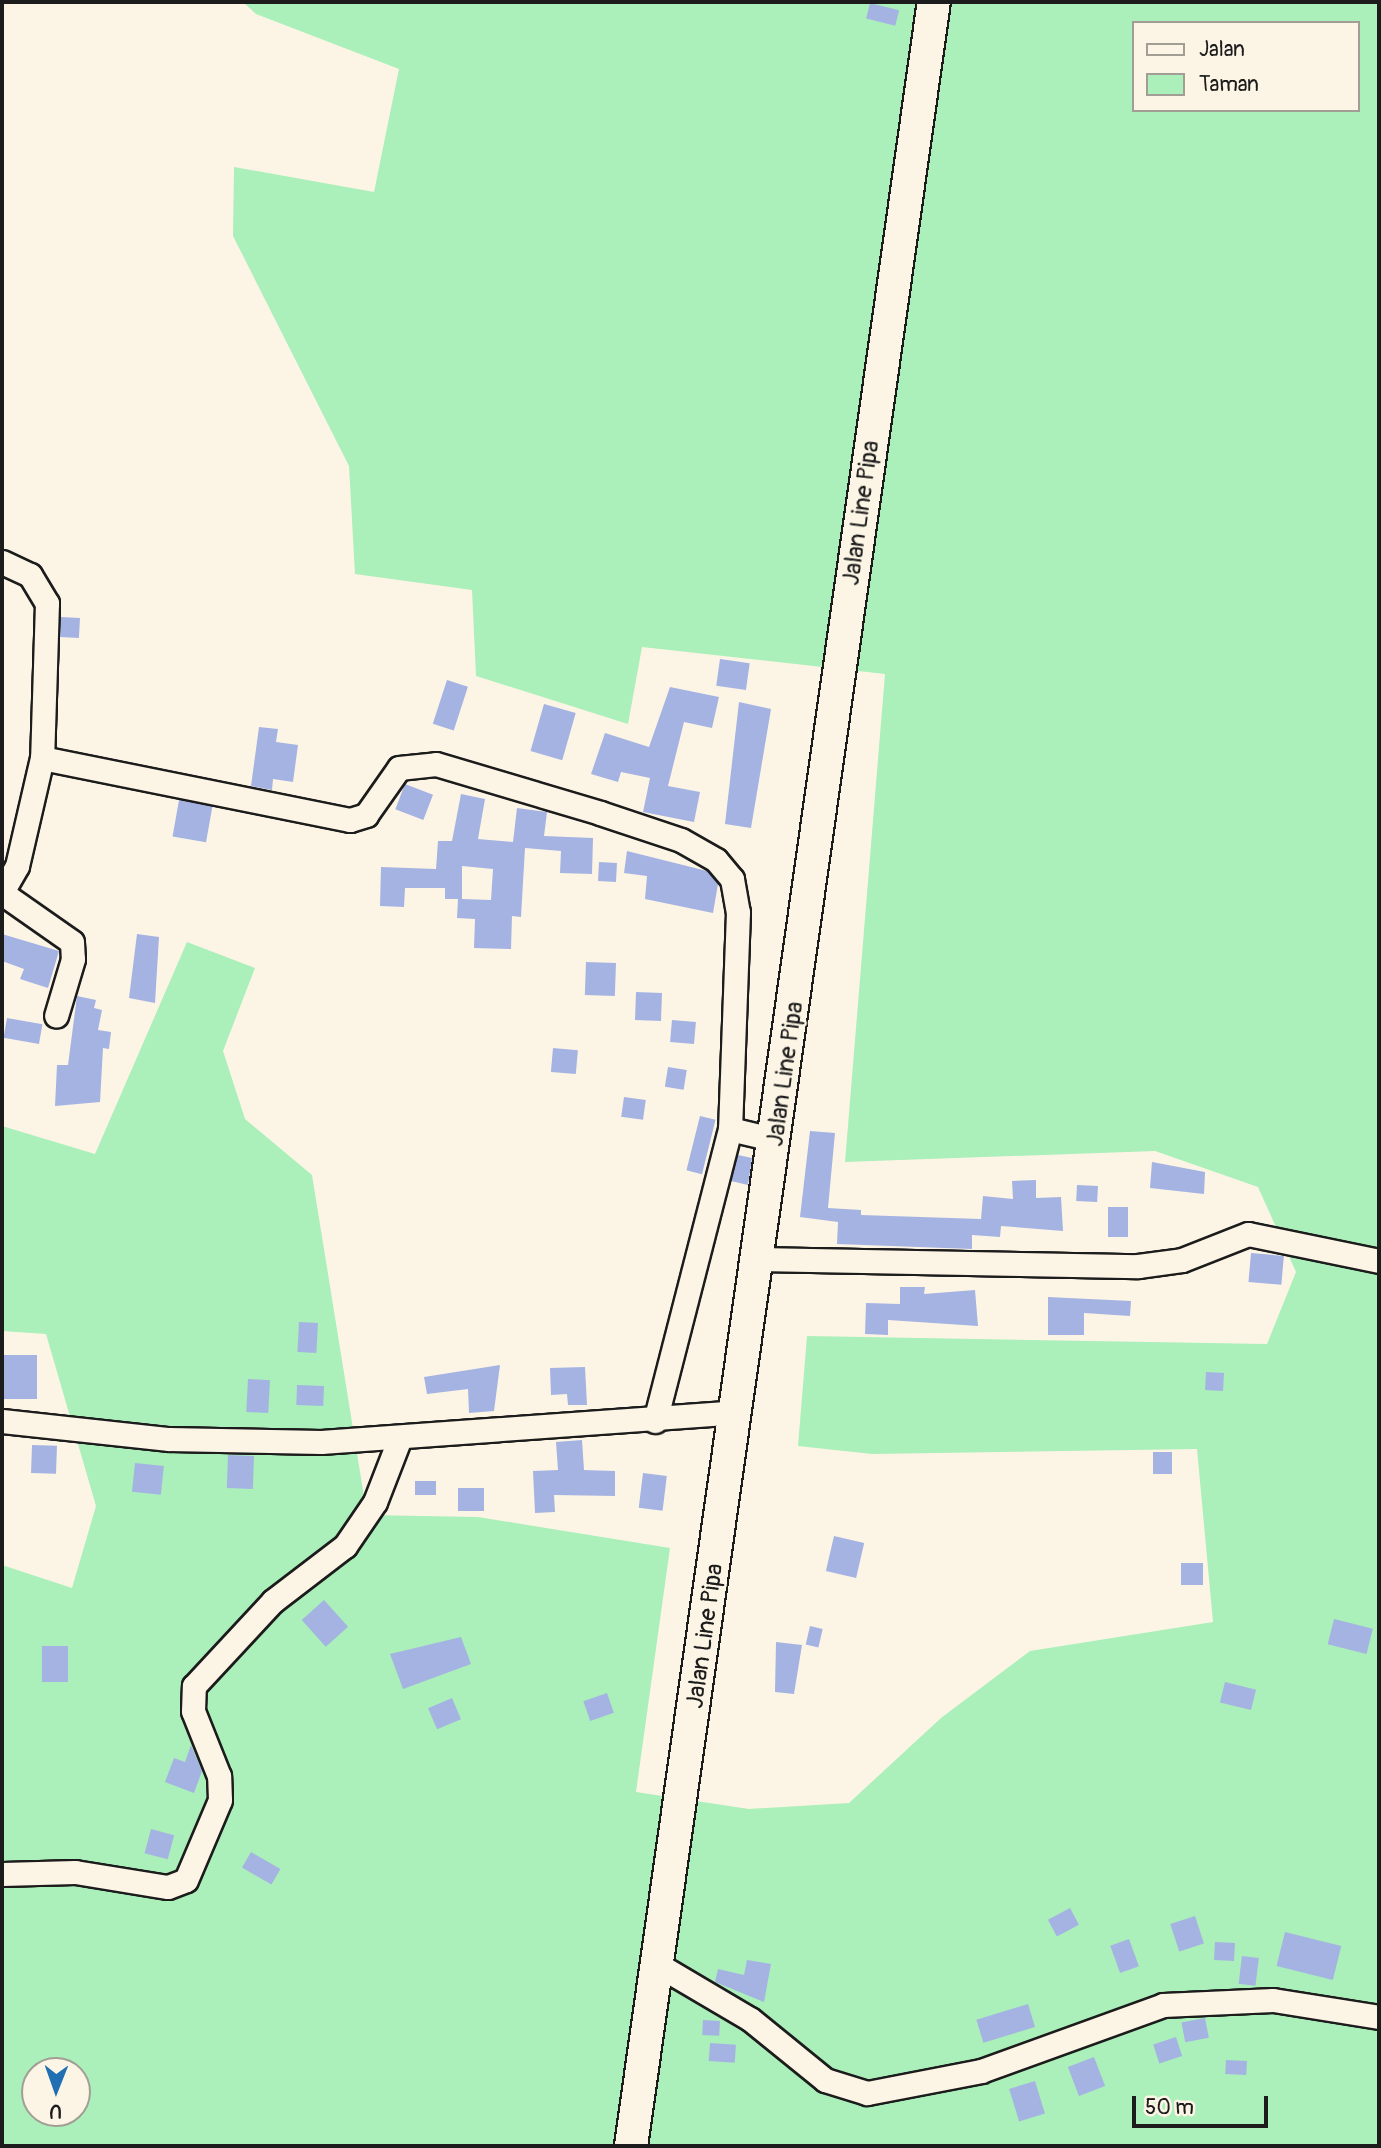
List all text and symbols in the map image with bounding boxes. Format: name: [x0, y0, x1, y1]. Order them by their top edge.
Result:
legend: [1132, 21, 1360, 112]
text: Jalan: [1199, 36, 1245, 63]
text: Taman: [1199, 71, 1259, 98]
street label: Jalan Line Pipa: [837, 439, 885, 587]
street label: Jalan Line Pipa: [761, 1000, 809, 1148]
street label: Jalan Line Pipa: [681, 1562, 729, 1710]
north arrow: [21, 2057, 91, 2127]
scale bar: [1136, 2082, 1272, 2126]
text: 50 m: [1145, 2094, 1194, 2121]
text: U: [49, 2099, 62, 2123]

